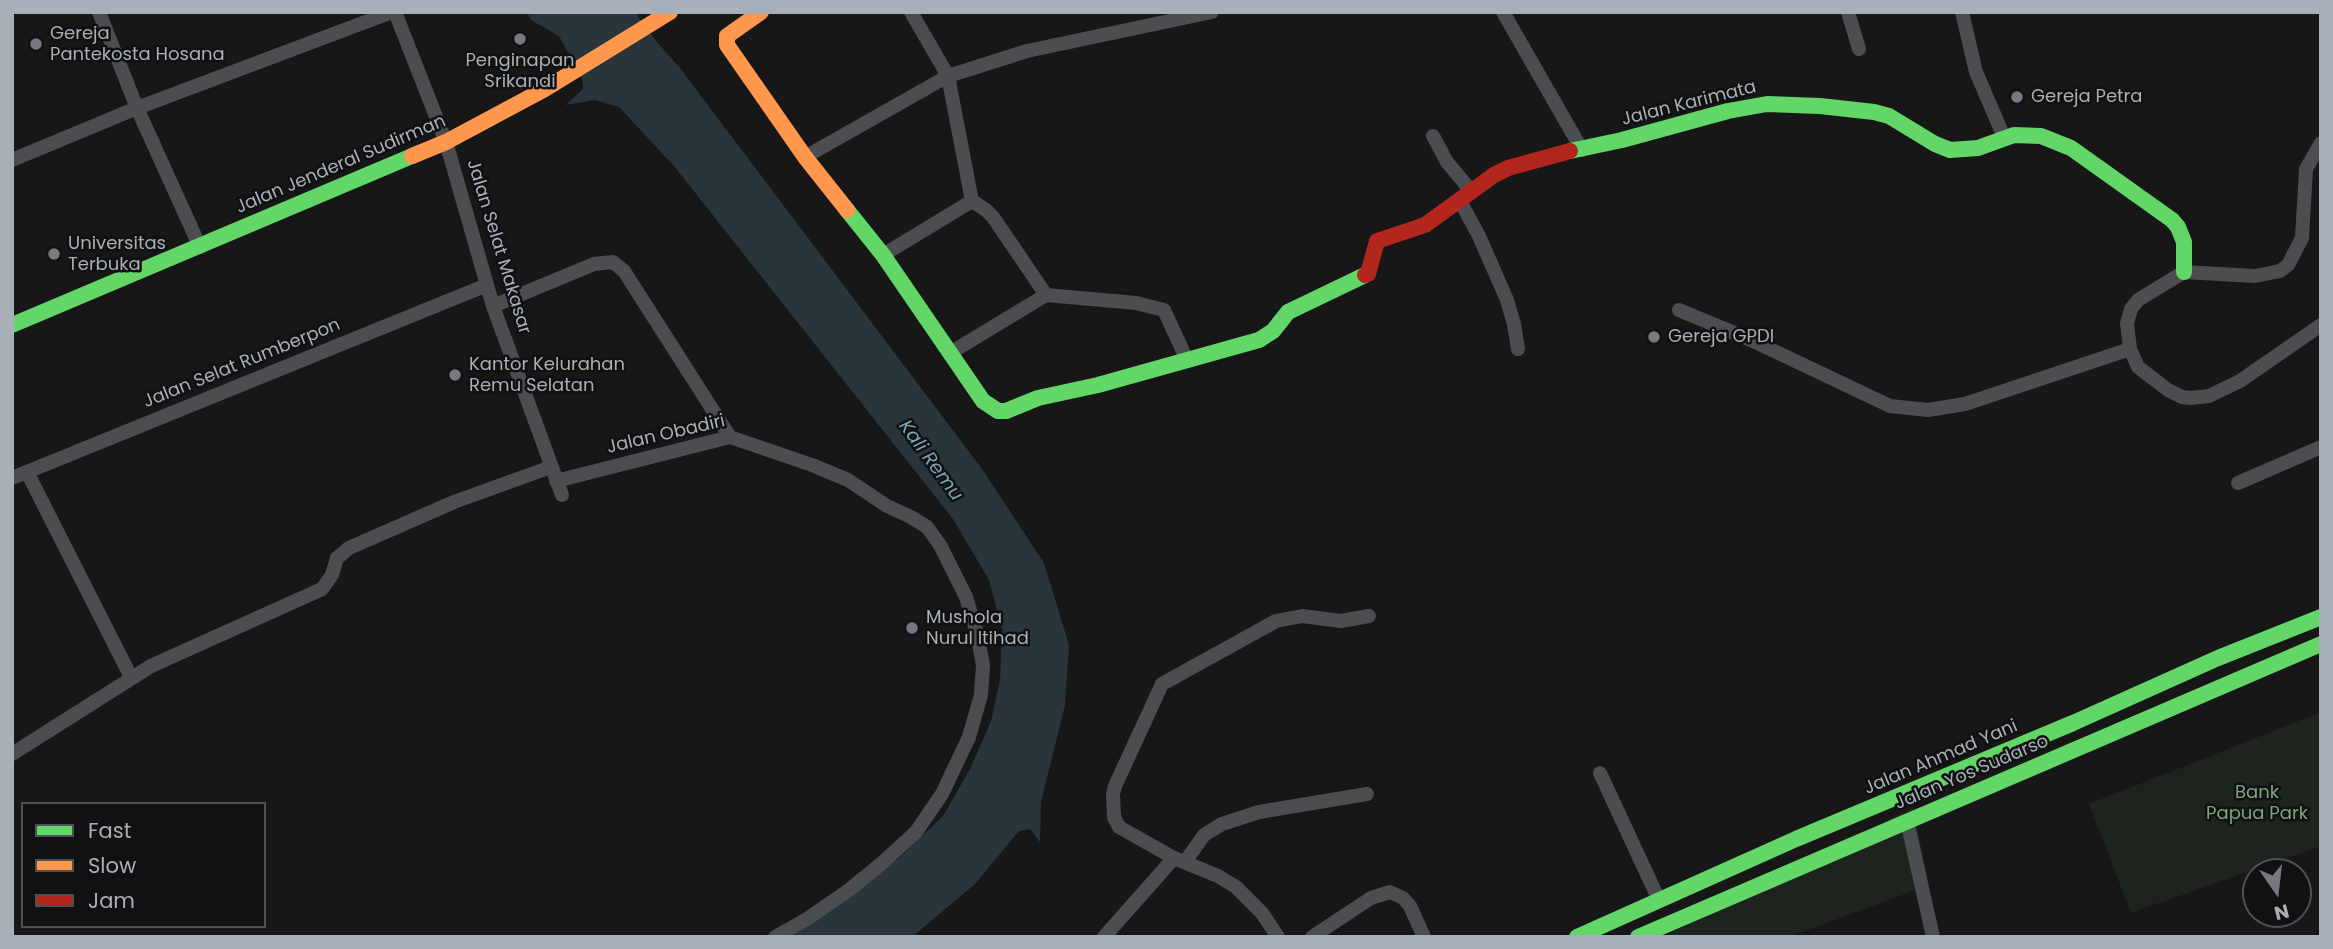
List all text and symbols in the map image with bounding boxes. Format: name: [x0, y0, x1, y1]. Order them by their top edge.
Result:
place label: Gereja Pantekosta Hosana: [50, 23, 225, 66]
marker: Penginapan Srikandi: [512, 31, 528, 47]
marker: Gereja Pantekosta Hosana: [28, 36, 44, 52]
place label: Penginapan Srikandi: [465, 50, 575, 92]
street label: Jalan Karimata: [1619, 77, 1759, 131]
place label: Gereja Petra: [2031, 86, 2142, 108]
marker: Gereja Petra: [2009, 89, 2025, 105]
street label: Jalan Jenderal Sudirman: [233, 111, 449, 219]
street label: Jalan Selat Makasar: [461, 157, 535, 337]
place label: Universitas Terbuka: [68, 233, 166, 276]
marker: Universitas Terbuka: [46, 246, 62, 262]
street label: Jalan Selat Rumberpon: [140, 315, 344, 413]
place label: Gereja GPDI: [1668, 326, 1774, 348]
marker: Gereja GPDI: [1646, 329, 1662, 345]
place label: Kantor Kelurahan Remu Selatan: [469, 354, 625, 396]
marker: Kantor Kelurahan Remu Selatan: [447, 367, 463, 383]
street label: Jalan Obadiri: [605, 411, 727, 459]
water label: Kali Remu: [893, 416, 967, 506]
place label: Mushola Nurul Itihad: [926, 607, 1029, 650]
marker: Mushola Nurul Itihad: [904, 620, 920, 636]
street label: Jalan Ahmad Yani: [1861, 716, 2021, 800]
street label: Jalan Yos Sudarso: [1892, 731, 2052, 815]
park label: Bank Papua Park: [2206, 782, 2308, 824]
legend: [21, 802, 266, 928]
text: Fast: [88, 816, 131, 845]
text: Slow: [88, 851, 136, 880]
north arrow: [2242, 858, 2312, 928]
text: Jam: [88, 886, 135, 915]
text: N: [2272, 897, 2292, 927]

